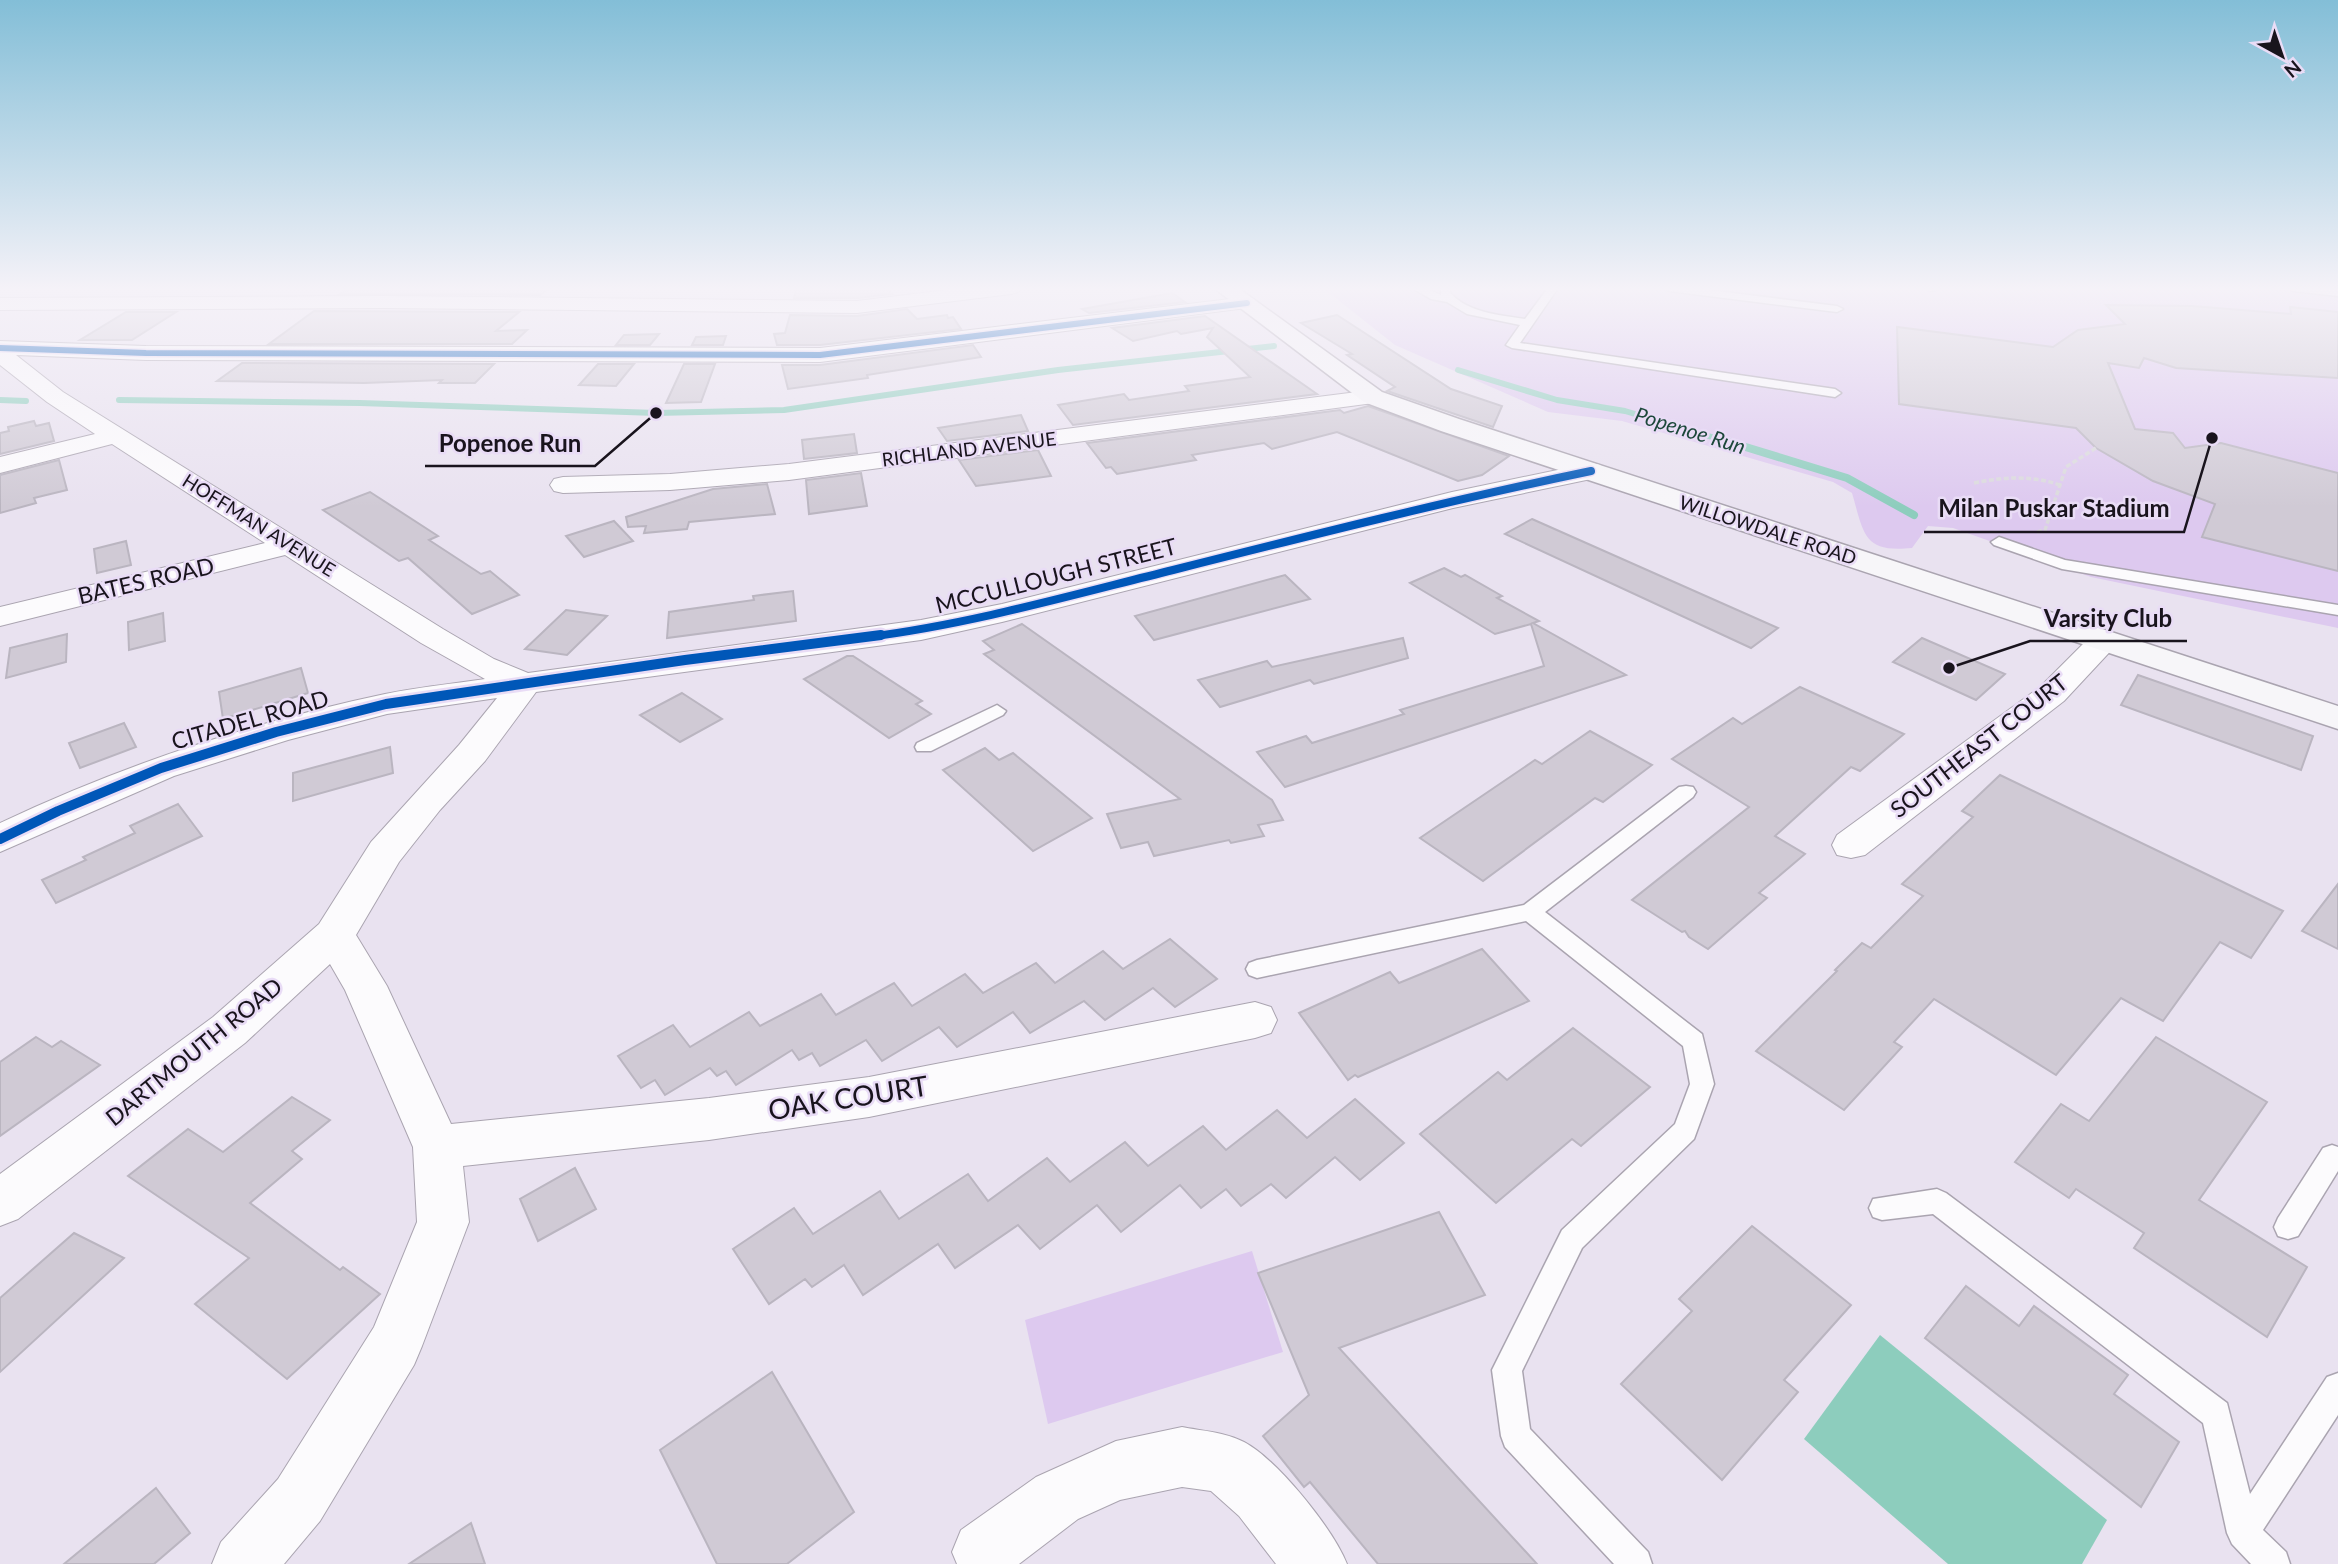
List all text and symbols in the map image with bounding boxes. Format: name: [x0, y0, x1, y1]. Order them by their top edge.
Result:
north arrow: [2247, 21, 2317, 91]
text: N: [2280, 56, 2306, 83]
water label: Popenoe Run: [1632, 401, 1749, 458]
callout: Popenoe Run: [425, 421, 595, 466]
street label: RICHLAND AVENUE: [881, 426, 1057, 471]
text: Popenoe Run: [439, 428, 581, 457]
street label: HOFFMAN AVENUE: [179, 468, 340, 581]
callout: Milan Puskar Stadium: [1924, 487, 2184, 532]
street label: WILLOWDALE ROAD: [1677, 490, 1860, 569]
text: Milan Puskar Stadium: [1938, 493, 2170, 522]
street label: MCCULLOUGH STREET: [932, 531, 1180, 619]
street label: BATES ROAD: [75, 551, 217, 609]
callout: Varsity Club: [2030, 596, 2187, 641]
text: Varsity Club: [2043, 603, 2172, 632]
street label: SOUTHEAST COURT: [1884, 667, 2073, 823]
street label: CITADEL ROAD: [168, 683, 332, 755]
street label: DARTMOUTH ROAD: [99, 971, 287, 1131]
street label: OAK COURT: [766, 1068, 931, 1126]

